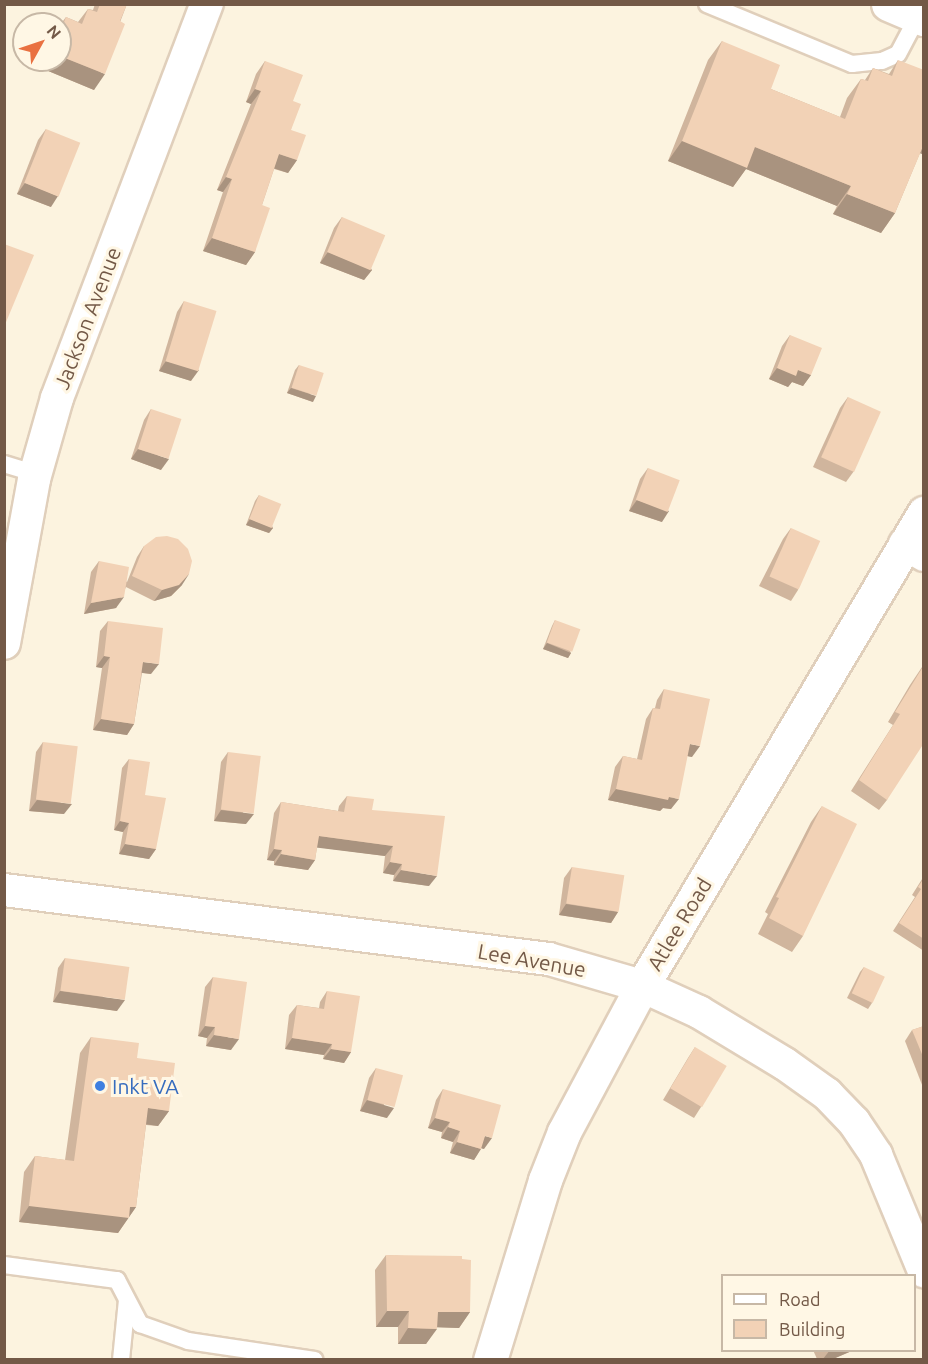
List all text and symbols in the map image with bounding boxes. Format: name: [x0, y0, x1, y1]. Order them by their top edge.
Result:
north arrow: [12, 12, 72, 72]
text: N: [44, 21, 65, 42]
street label: Jackson Avenue: [48, 243, 126, 393]
street label: Atlee Road: [641, 873, 717, 975]
street label: Lee Avenue: [476, 938, 588, 982]
place label: Inkt VA: [112, 1073, 179, 1099]
marker: Inkt VA: [93, 1079, 107, 1093]
legend: [721, 1274, 916, 1352]
text: Road: [779, 1289, 821, 1309]
text: Building: [779, 1319, 845, 1339]

